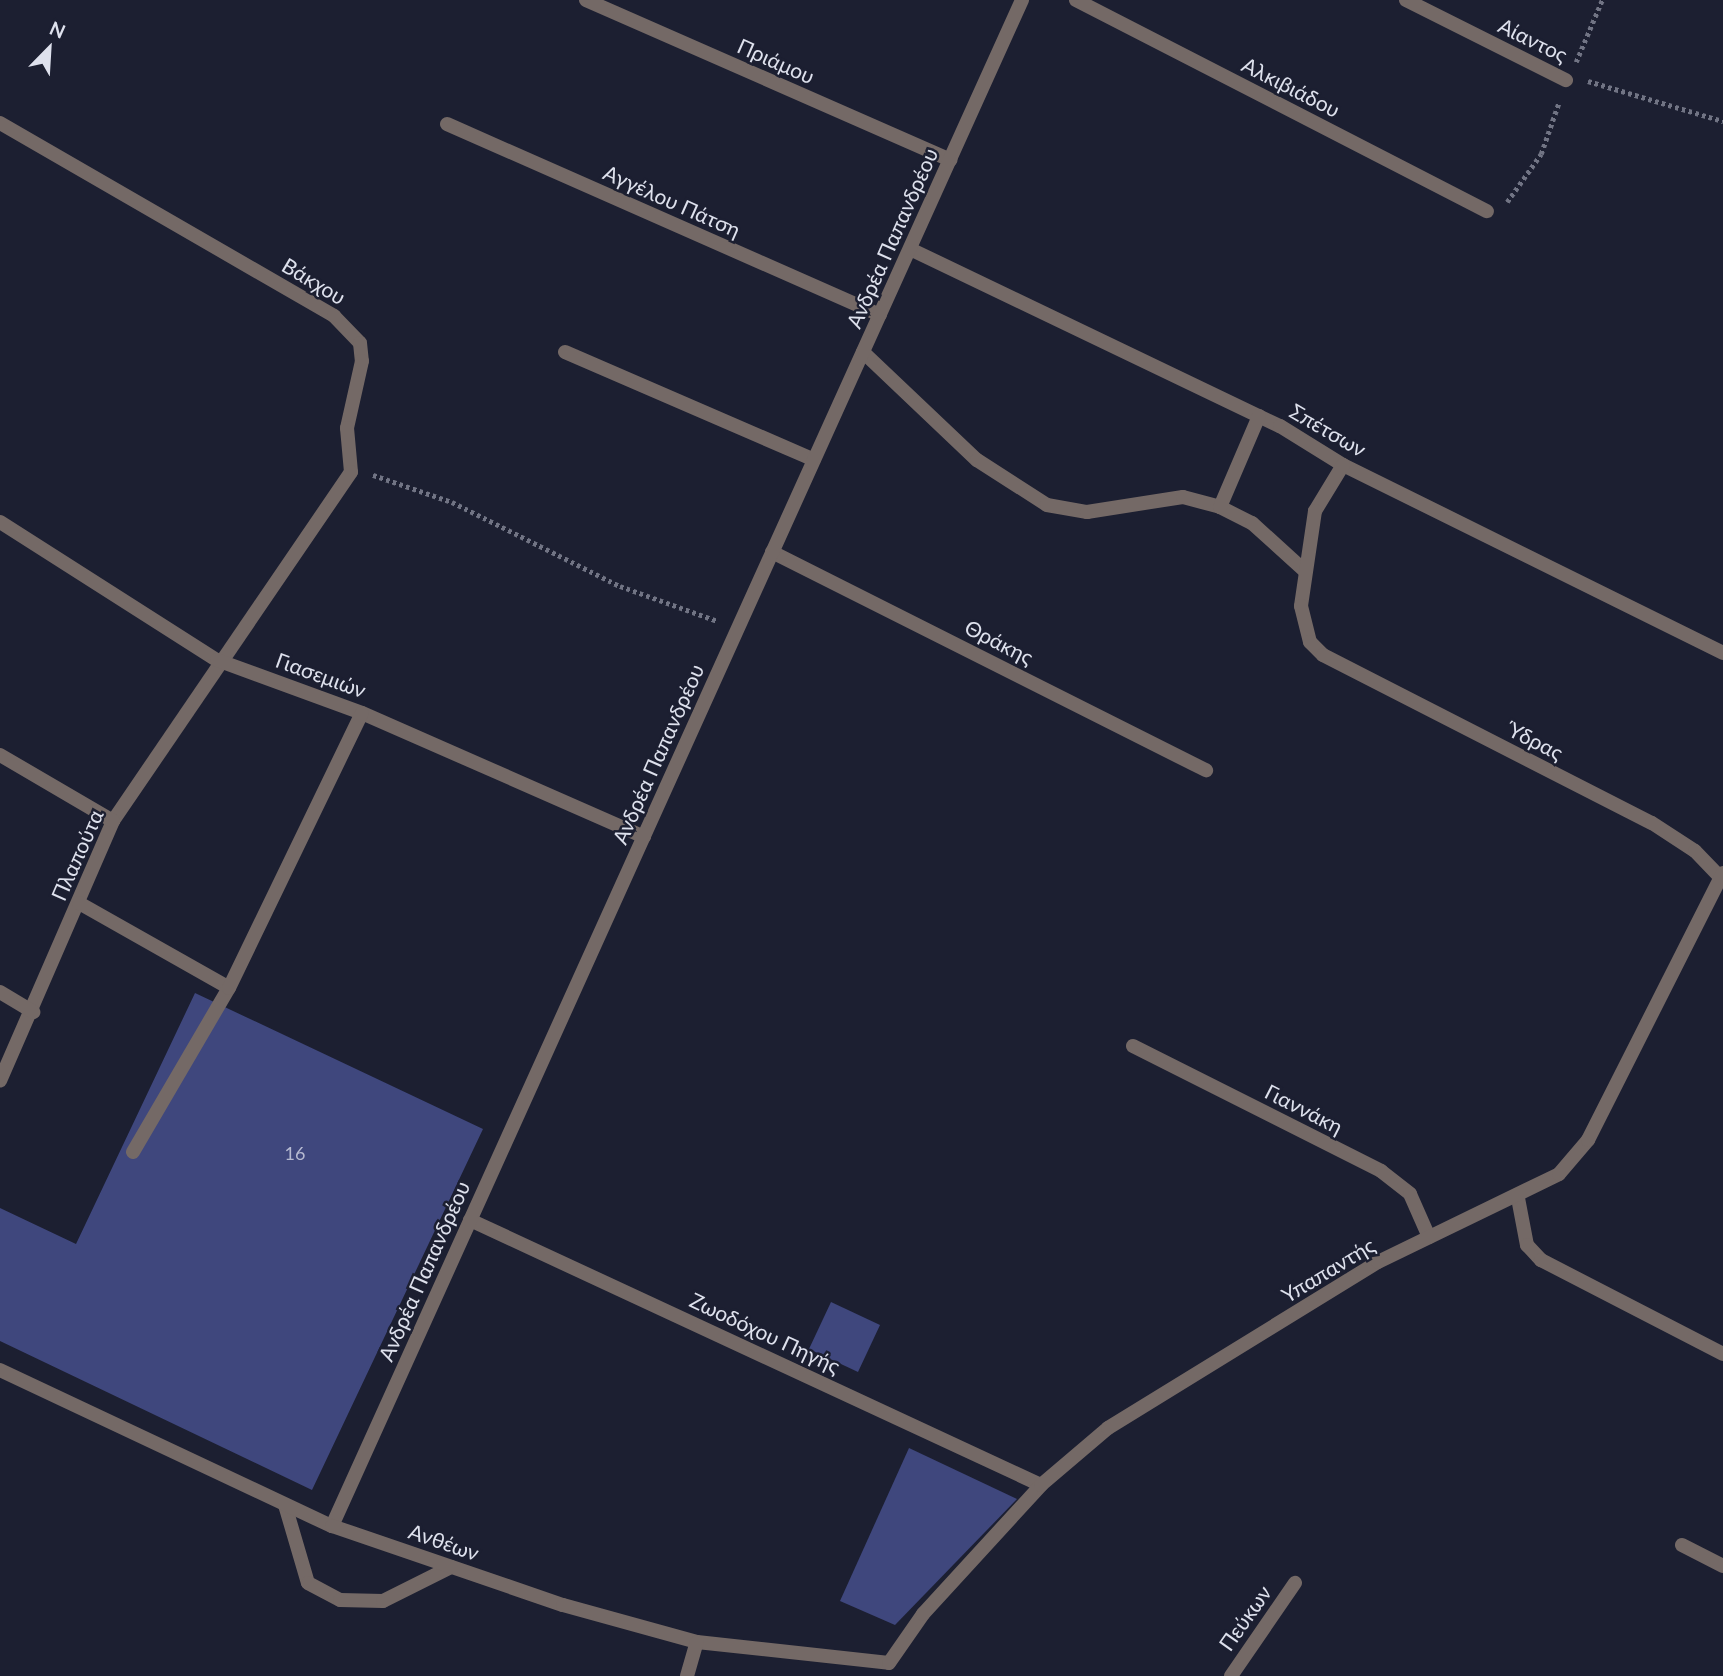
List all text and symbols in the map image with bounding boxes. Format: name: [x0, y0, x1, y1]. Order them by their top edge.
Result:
street label: Αίαντος: [1494, 13, 1572, 67]
north arrow: [14, 14, 84, 84]
text: N: [46, 16, 69, 43]
street label: Πριάμου: [734, 33, 818, 89]
street label: Αλκιβιάδου: [1238, 52, 1344, 122]
street label: Ανδρέα Παπανδρέου: [841, 144, 943, 332]
street label: Αγγέλου Πάτση: [600, 160, 744, 242]
street label: Βάκχου: [278, 252, 350, 310]
street label: Σπέτσων: [1285, 398, 1371, 462]
street label: Θράκης: [961, 614, 1037, 670]
street label: Γιασεμιών: [273, 647, 369, 703]
street label: Ανδρέα Παπανδρέου: [607, 660, 709, 848]
street label: Ύδρας: [1505, 717, 1567, 765]
street label: Πλαπούτα: [46, 806, 108, 904]
street label: Γιαννάκη: [1261, 1079, 1347, 1139]
house number: 16: [285, 1142, 305, 1164]
street label: Ανδρέα Παπανδρέου: [373, 1177, 475, 1365]
street label: Υπαπαντής: [1277, 1232, 1379, 1308]
street label: Ζωοδόχου Πηγής: [686, 1287, 844, 1379]
street label: Ανθέων: [406, 1518, 482, 1566]
street label: Πεύκων: [1214, 1581, 1276, 1655]

